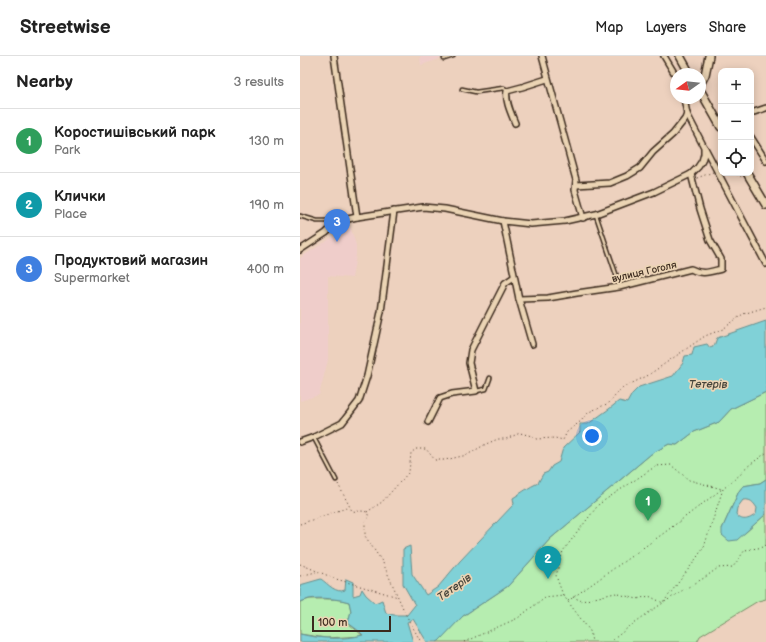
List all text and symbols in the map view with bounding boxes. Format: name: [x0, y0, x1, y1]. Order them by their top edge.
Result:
text: Streetwise: [20, 16, 111, 39]
text: Map: [595, 19, 623, 36]
text: Layers: [645, 19, 687, 36]
text: Share: [709, 19, 746, 36]
north arrow: [670, 68, 706, 104]
map controls: [718, 68, 754, 176]
button: +: [718, 68, 754, 104]
text: Nearby: [16, 72, 73, 92]
text: 3 results: [233, 74, 284, 90]
button: −: [718, 104, 754, 140]
text: Коростишівський парк: [54, 123, 215, 142]
text: 1: [26, 133, 32, 149]
text: 130 m: [249, 133, 284, 149]
button: locate: [718, 140, 754, 176]
text: Park: [54, 142, 80, 158]
text: Клички: [54, 187, 106, 206]
text: 2: [25, 197, 33, 213]
text: 190 m: [250, 197, 284, 213]
text: Place: [54, 206, 87, 222]
pin: 3: [324, 209, 350, 242]
text: Продуктовий магазин: [54, 251, 208, 270]
street label: вулиця Гоголя: [611, 259, 678, 285]
text: 3: [25, 261, 33, 277]
text: 400 m: [247, 261, 284, 277]
text: Supermarket: [54, 270, 130, 286]
water label: Тетерів: [689, 378, 727, 391]
your location: [582, 426, 602, 446]
pin: 1: [635, 488, 661, 521]
pin: 2: [535, 546, 561, 579]
water label: Тетерів: [435, 571, 474, 604]
scale bar: [312, 614, 391, 633]
text: 100 m: [318, 616, 347, 629]

